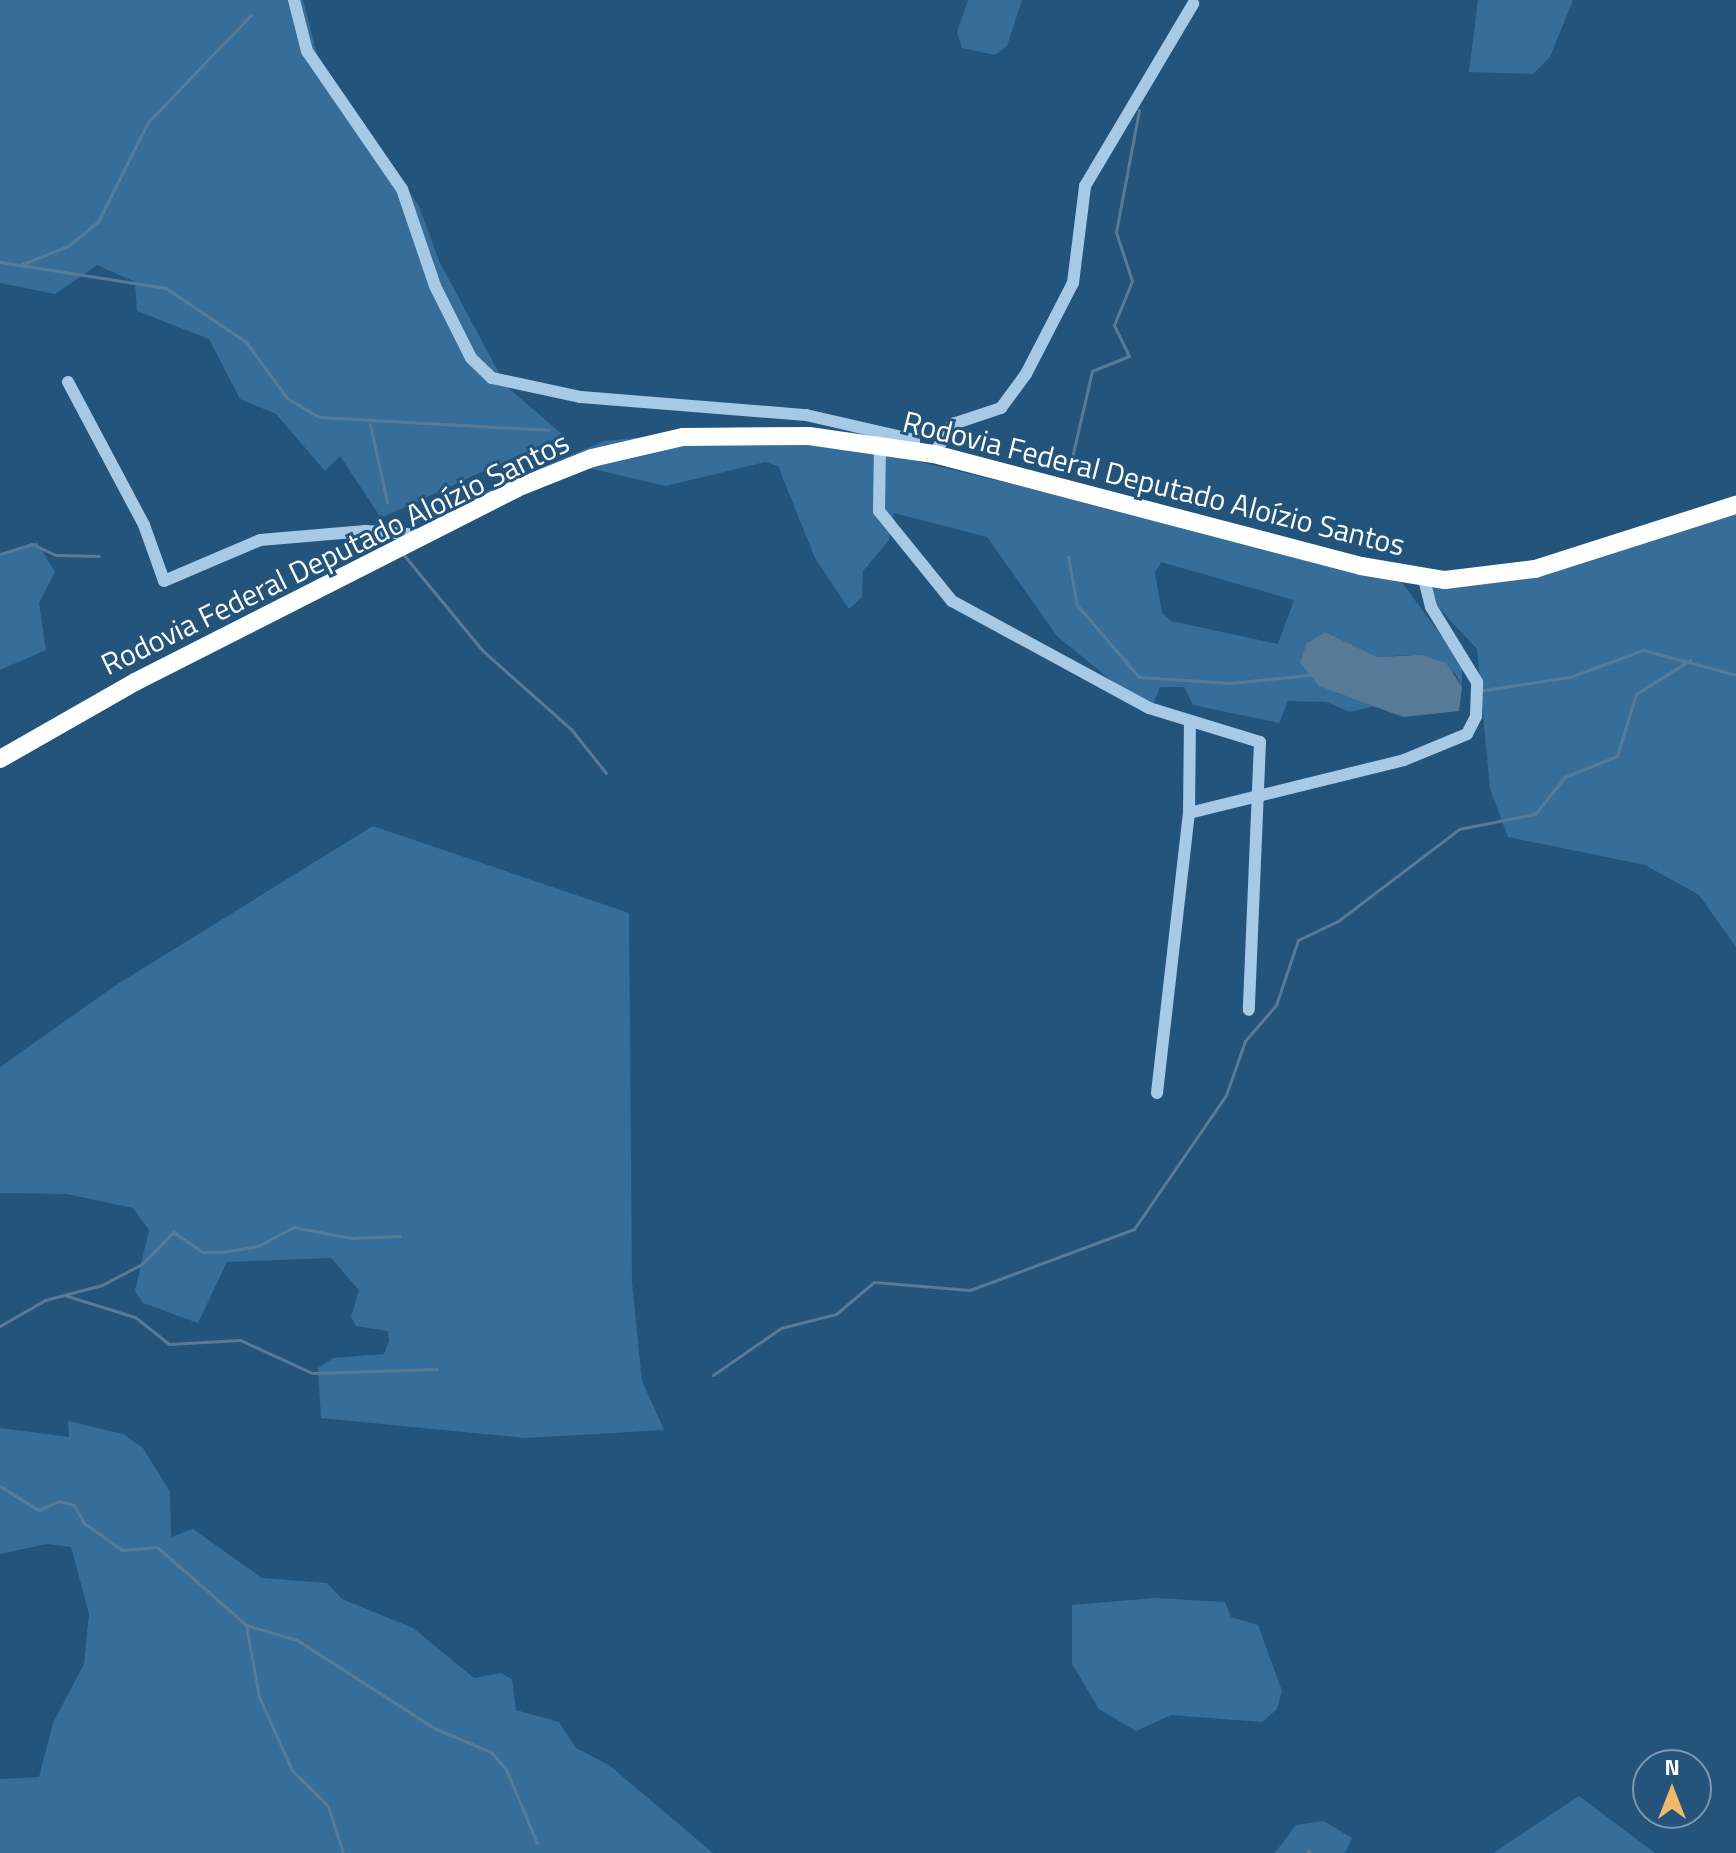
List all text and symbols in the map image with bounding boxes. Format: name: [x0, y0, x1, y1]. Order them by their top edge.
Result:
street label: Rodovia Federal Deputado Aloízio Santos: [899, 403, 1409, 563]
street label: Rodovia Federal Deputado Aloízio Santos: [95, 424, 575, 682]
north arrow: [1632, 1749, 1712, 1829]
text: N: [1664, 1750, 1680, 1784]

